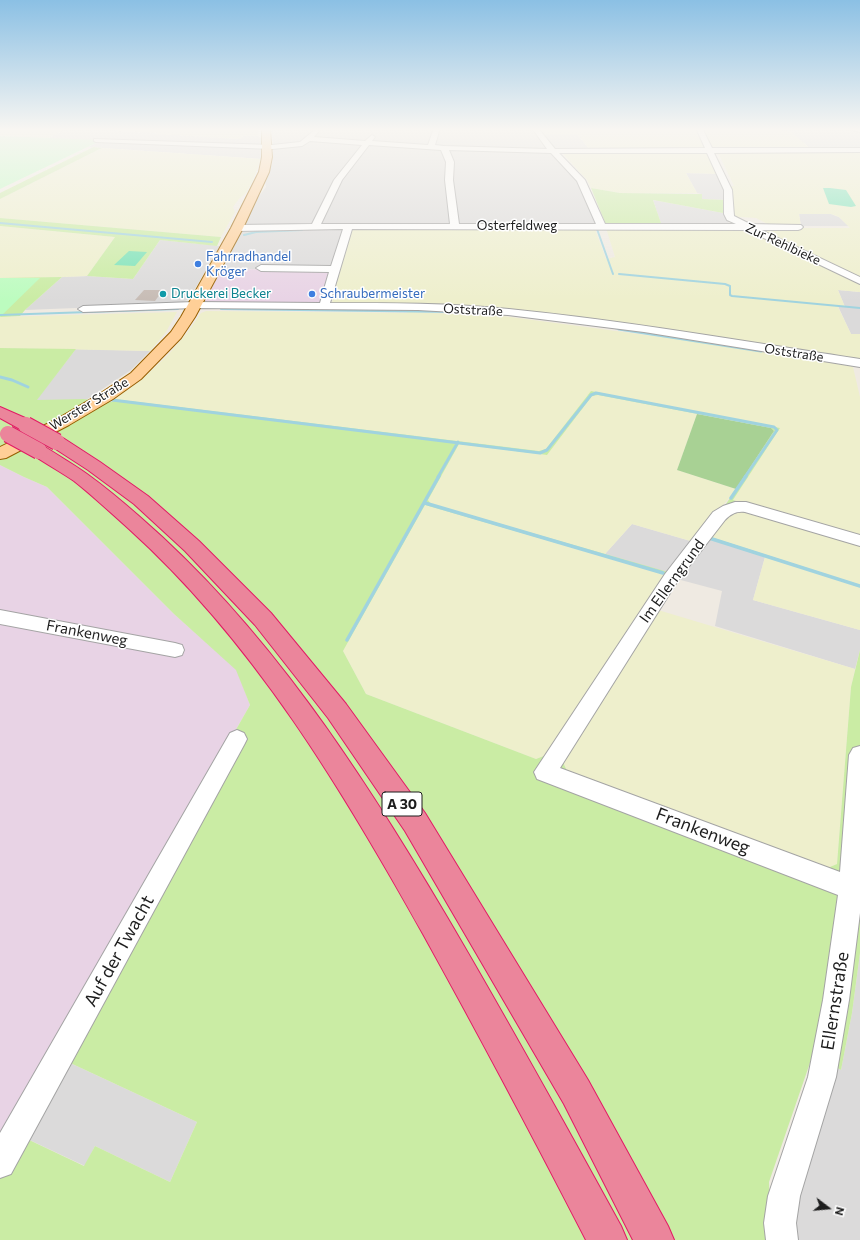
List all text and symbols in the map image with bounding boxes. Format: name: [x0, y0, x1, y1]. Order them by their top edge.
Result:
street label: Osterfeldweg: [477, 218, 557, 234]
street label: Zur Rehlbieke: [743, 220, 823, 268]
place label: Fahrradhandel Kröger: [206, 249, 291, 280]
marker: Fahrradhandel Kröger: [193, 259, 203, 269]
place label: Druckerei Becker: [171, 286, 271, 302]
place label: Schraubermeister: [320, 286, 425, 302]
marker: Druckerei Becker: [158, 289, 168, 299]
marker: Schraubermeister: [307, 289, 317, 299]
street label: Oststraße: [443, 301, 503, 319]
street label: Oststraße: [763, 341, 825, 365]
street label: Werster Straße: [47, 374, 131, 434]
street label: Im Ellerngrund: [636, 536, 708, 626]
street label: Frankenweg: [45, 616, 129, 650]
road number: A 30: [382, 792, 422, 816]
street label: Frankenweg: [653, 803, 753, 859]
street label: Auf der Twacht: [79, 892, 159, 1010]
street label: Ellernstraße: [817, 950, 853, 1052]
north arrow: [808, 1188, 848, 1228]
text: N: [833, 1206, 847, 1217]

